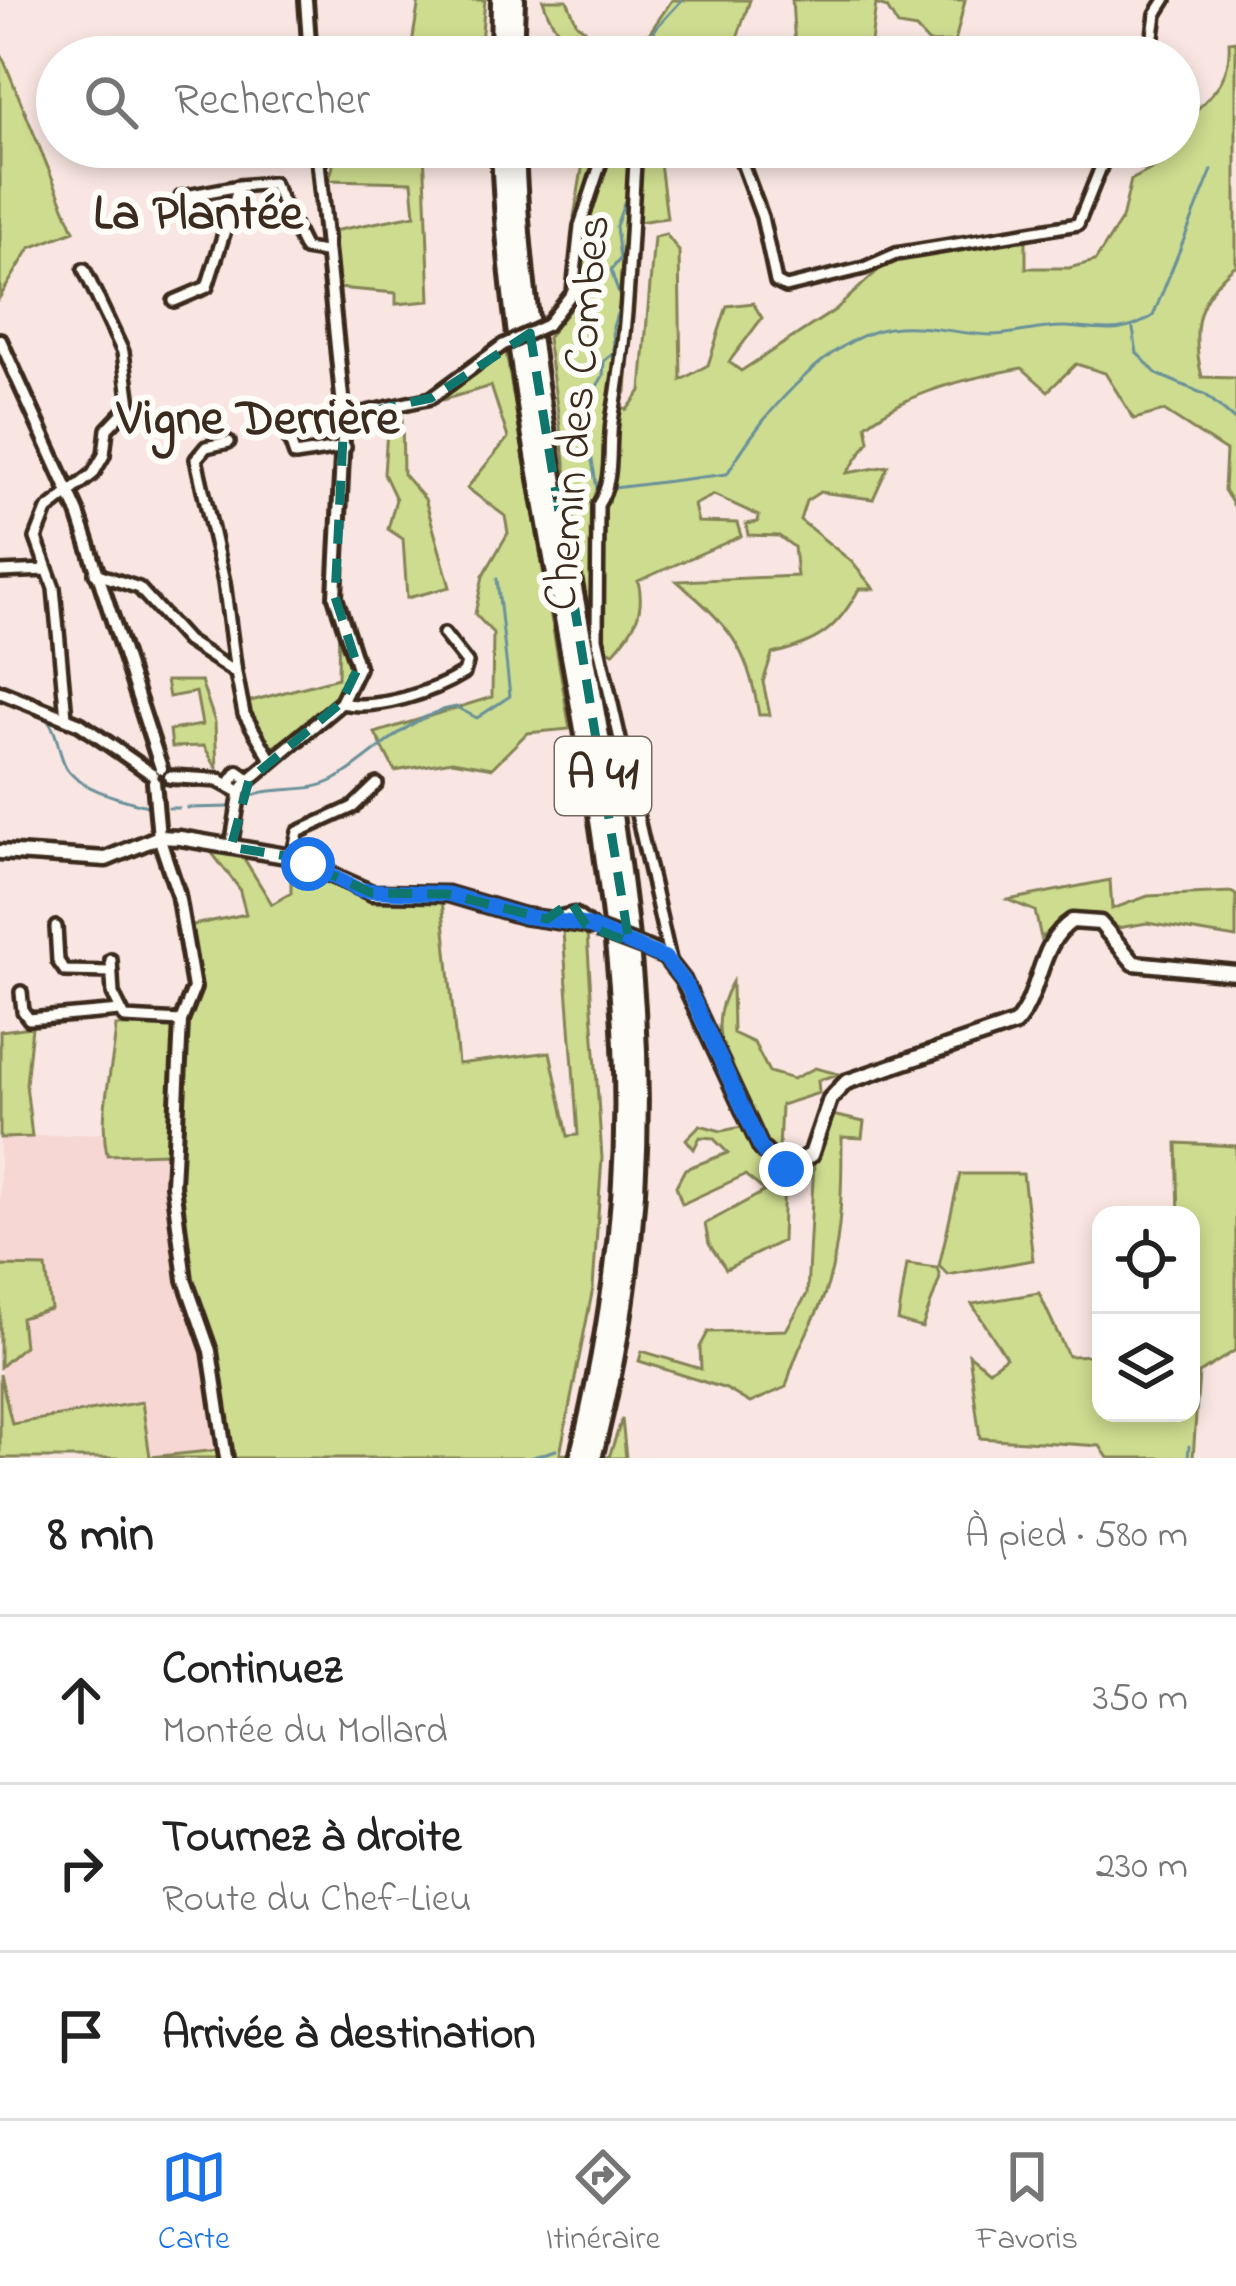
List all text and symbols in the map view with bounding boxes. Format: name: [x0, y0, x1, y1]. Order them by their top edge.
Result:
search box: [36, 36, 1200, 168]
icon: search: [78, 69, 144, 135]
text: Rechercher: [174, 69, 370, 135]
district label: La Plantée: [93, 178, 304, 253]
street label: Chemin des Combes: [527, 212, 631, 614]
district label: Vigne Derrière: [116, 383, 400, 459]
road number: A 41: [555, 737, 651, 815]
route start: [281, 837, 335, 891]
route end: [759, 1142, 813, 1196]
map controls: [1092, 1206, 1200, 1422]
button: locate: [1092, 1206, 1200, 1314]
button: layers: [1092, 1314, 1200, 1422]
text: 8 min: [48, 1499, 154, 1574]
text: À pied · 580 m: [965, 1508, 1188, 1565]
text: Continuez: [162, 1638, 342, 1704]
icon: ahead: [48, 1667, 114, 1733]
text: 350 m: [1093, 1671, 1188, 1728]
text: Montée du Mollard: [162, 1704, 448, 1761]
text: Tournez à droite: [162, 1806, 461, 1872]
icon: right: [48, 1835, 114, 1901]
text: 230 m: [1096, 1839, 1188, 1896]
text: Route du Chef-Lieu: [162, 1872, 471, 1929]
icon: arrive: [48, 2003, 114, 2069]
text: Arrivée à destination: [162, 2003, 536, 2069]
tab: Carte: [158, 2144, 230, 2264]
tab: Itinéraire: [546, 2144, 660, 2264]
tab: Favoris: [976, 2144, 1078, 2264]

